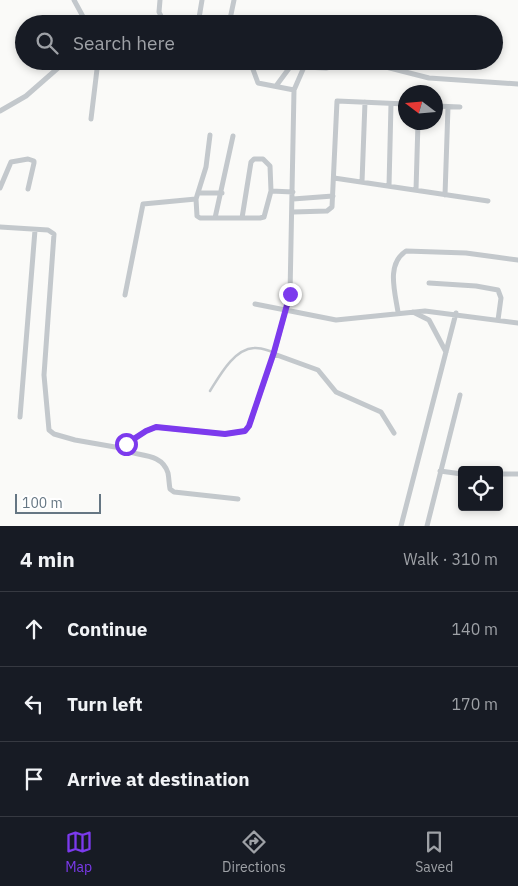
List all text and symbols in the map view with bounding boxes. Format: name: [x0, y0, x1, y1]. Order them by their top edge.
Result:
search box: [15, 15, 503, 70]
icon: search: [33, 29, 61, 57]
text: Search here: [73, 31, 175, 55]
north arrow: [398, 85, 443, 130]
route end: [279, 283, 302, 306]
route start: [115, 433, 138, 456]
map controls: [458, 466, 503, 511]
button: locate: [458, 466, 503, 511]
scale bar: [15, 491, 101, 514]
text: 100 m: [22, 494, 63, 512]
text: 4 min: [20, 545, 75, 573]
text: Walk · 310 m: [403, 549, 498, 569]
icon: ahead: [20, 615, 48, 643]
text: Continue: [67, 617, 147, 641]
text: 140 m: [451, 619, 498, 639]
icon: left: [20, 690, 48, 718]
text: Turn left: [67, 692, 143, 716]
text: 170 m: [451, 694, 498, 714]
icon: arrive: [20, 765, 48, 793]
text: Arrive at destination: [67, 767, 250, 791]
tab: Map: [65, 828, 93, 876]
tab: Directions: [222, 828, 286, 876]
tab: Saved: [415, 828, 453, 876]

